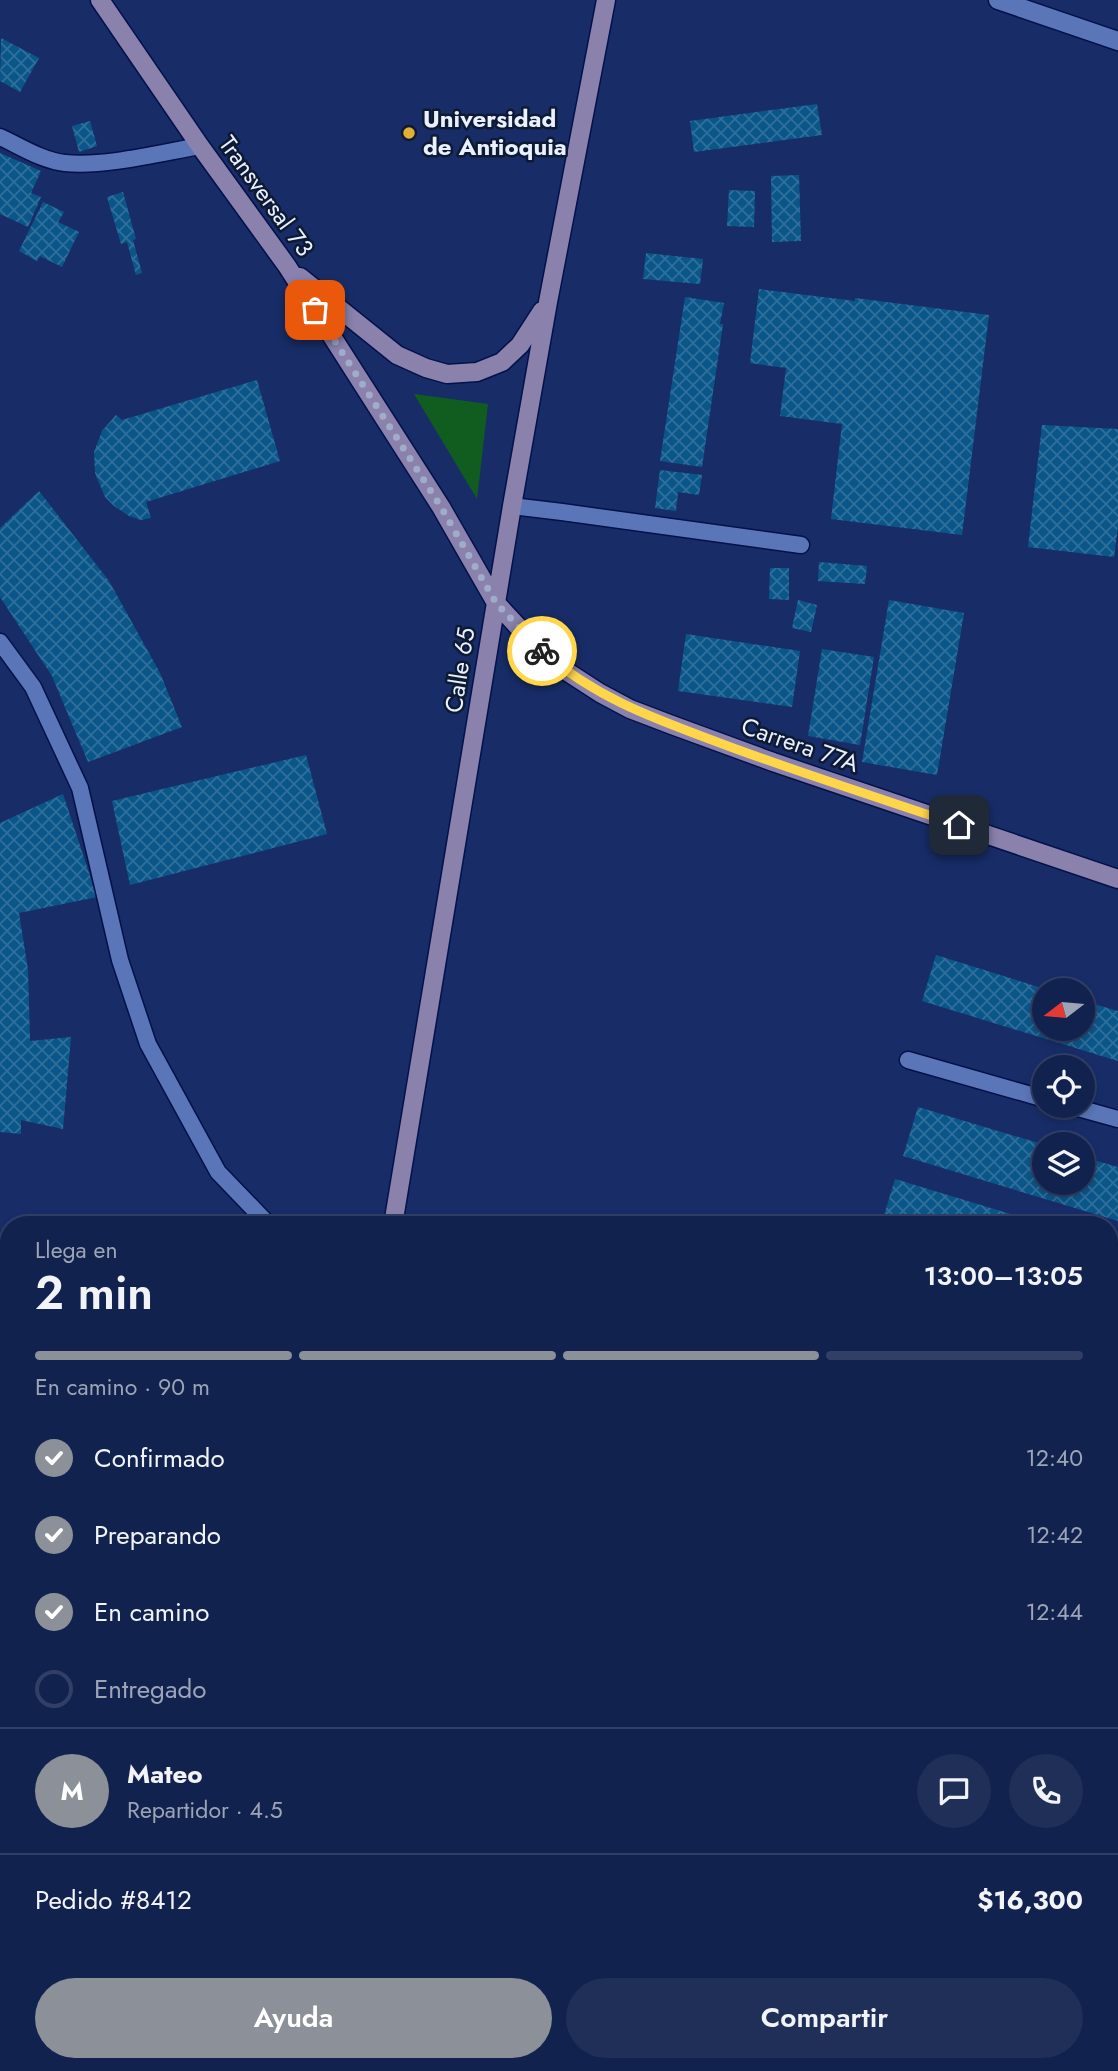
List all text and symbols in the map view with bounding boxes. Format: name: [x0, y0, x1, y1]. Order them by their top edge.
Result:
place label: Universidad de Antioquia: [423, 101, 567, 164]
marker: Universidad de Antioquia: [401, 125, 417, 141]
street label: Transversal 73: [211, 128, 322, 263]
pin: [285, 280, 345, 340]
icon: bag: [296, 291, 334, 329]
courier: [507, 616, 577, 686]
street label: Calle 65: [435, 625, 484, 715]
icon: bike: [523, 632, 561, 670]
street label: Carrera 77A: [737, 708, 864, 781]
pin: [929, 795, 989, 855]
icon: home: [940, 806, 978, 844]
north arrow: [1032, 978, 1096, 1041]
map controls: [1032, 978, 1095, 1195]
button: locate: [1032, 1055, 1095, 1118]
button: layers: [1032, 1132, 1095, 1195]
text: Llega en: [35, 1233, 117, 1267]
text: 13:00–13:05: [924, 1257, 1083, 1295]
text: 2 min: [35, 1260, 153, 1326]
text: En camino · 90 m: [35, 1370, 210, 1404]
icon: check: [35, 1439, 73, 1477]
text: Confirmado: [94, 1439, 225, 1477]
text: 12:40: [1025, 1441, 1083, 1475]
icon: check: [35, 1516, 73, 1554]
text: Preparando: [94, 1516, 221, 1554]
text: 12:42: [1026, 1518, 1083, 1552]
icon: check: [35, 1593, 73, 1631]
text: En camino: [94, 1593, 210, 1631]
text: 12:44: [1026, 1595, 1083, 1629]
text: Entregado: [94, 1670, 206, 1708]
button: chat: [917, 1754, 991, 1828]
button: phone: [1009, 1754, 1083, 1828]
text: Mateo: [127, 1755, 203, 1793]
text: M: [60, 1772, 84, 1810]
text: Repartidor · 4.5: [127, 1793, 283, 1827]
text: Pedido #8412: [35, 1881, 192, 1919]
text: $16,300: [977, 1881, 1083, 1919]
button: Ayuda: [35, 1978, 552, 2058]
button: Compartir: [566, 1978, 1083, 2058]

